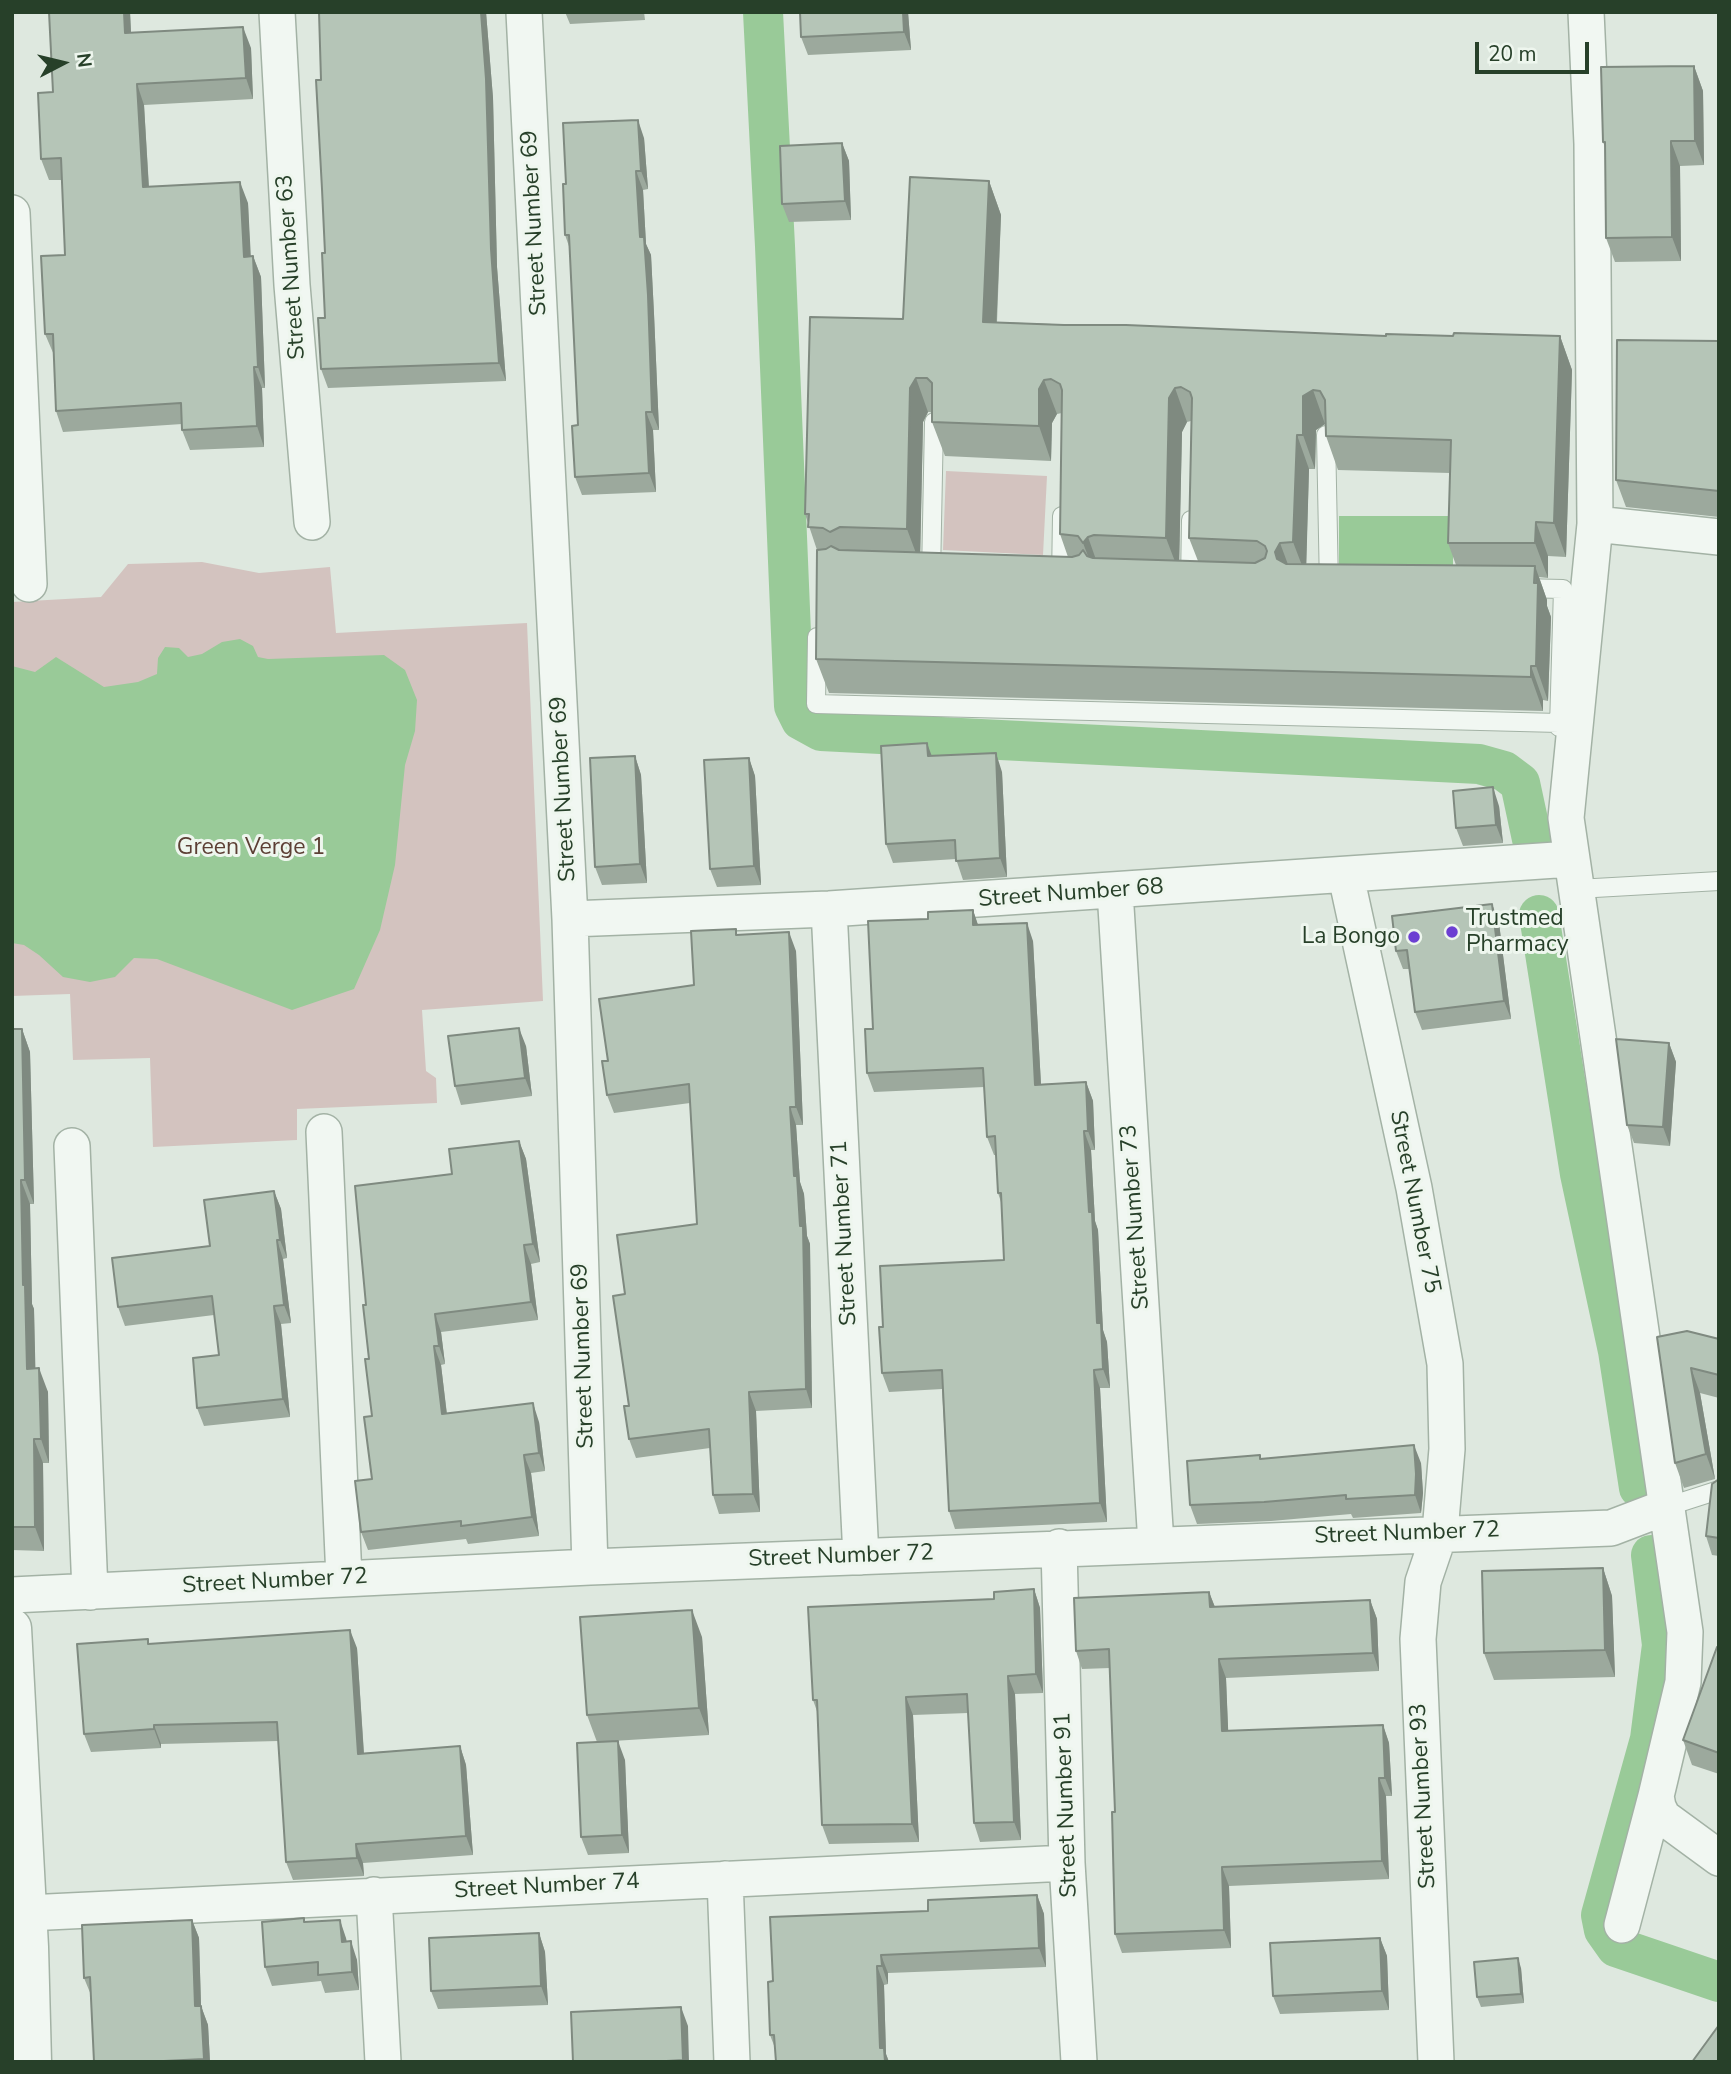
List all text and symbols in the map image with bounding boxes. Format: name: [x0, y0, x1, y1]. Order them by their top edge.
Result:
north arrow: [28, 28, 98, 98]
scale bar: [1479, 28, 1593, 72]
text: 20 m: [1488, 40, 1537, 68]
text: N: [70, 52, 98, 69]
street label: Street Number 69: [516, 130, 554, 316]
street label: Street Number 63: [272, 173, 312, 361]
street label: Street Number 69: [545, 696, 583, 882]
park label: Green Verge 1: [177, 834, 325, 862]
street label: Street Number 68: [977, 874, 1165, 914]
place label: Trustmed Pharmacy: [1466, 905, 1568, 959]
place label: La Bongo: [1302, 923, 1400, 951]
marker: Trustmed Pharmacy: [1444, 924, 1460, 940]
marker: La Bongo: [1406, 929, 1422, 945]
street label: Street Number 75: [1383, 1108, 1445, 1296]
street label: Street Number 73: [1116, 1123, 1156, 1311]
street label: Street Number 71: [826, 1140, 864, 1326]
street label: Street Number 69: [567, 1263, 601, 1449]
street label: Street Number 72: [1314, 1517, 1500, 1551]
street label: Street Number 72: [748, 1540, 934, 1574]
street label: Street Number 72: [182, 1563, 368, 1601]
street label: Street Number 93: [1405, 1703, 1443, 1889]
street label: Street Number 91: [1050, 1712, 1084, 1898]
street label: Street Number 74: [454, 1868, 640, 1906]

